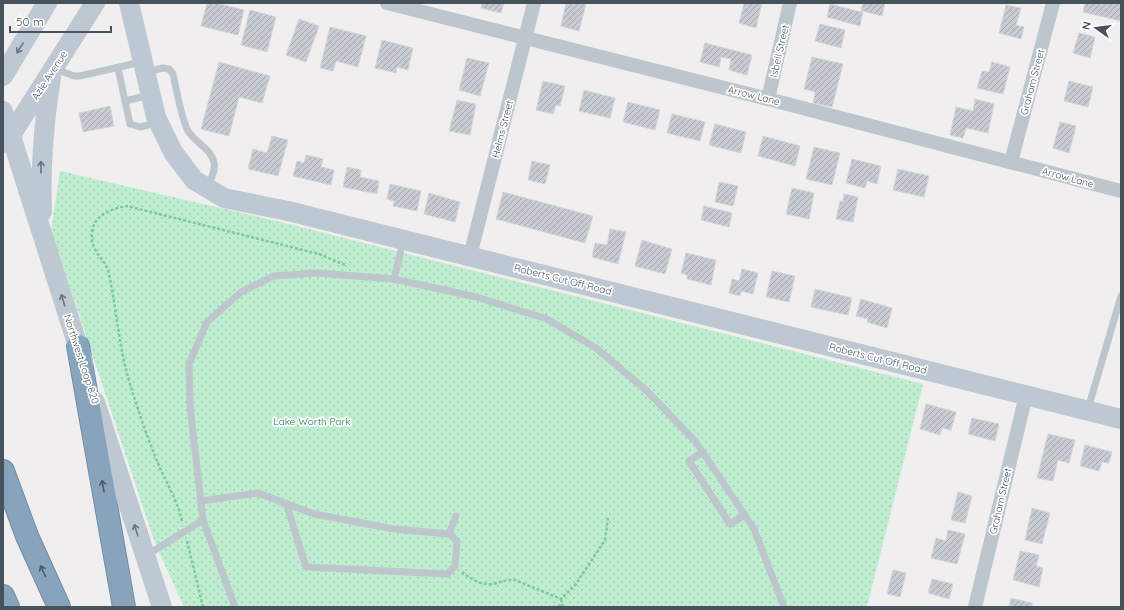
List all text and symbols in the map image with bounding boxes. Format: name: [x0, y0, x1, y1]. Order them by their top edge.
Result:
scale bar: [10, 8, 111, 34]
north arrow: [1076, 8, 1116, 48]
text: 50 m: [16, 14, 44, 29]
text: N: [1079, 20, 1094, 31]
street label: Isbell Street: [767, 23, 792, 79]
one-way arrow: [16, 42, 24, 53]
street label: Graham Street: [1017, 47, 1048, 116]
street label: Azle Avenue: [29, 48, 70, 102]
street label: Arrow Lane: [727, 83, 782, 108]
street label: Helms Street: [489, 98, 516, 159]
one-way arrow: [37, 161, 45, 174]
street label: Arrow Lane: [1041, 164, 1096, 191]
street label: Roberts Cut Off Road: [513, 261, 613, 298]
one-way arrow: [59, 293, 66, 306]
street label: Northwest Loop 820: [61, 313, 102, 406]
street label: Roberts Cut Off Road: [828, 340, 928, 377]
park label: Lake Worth Park: [273, 415, 351, 428]
street label: Graham Street: [987, 466, 1015, 536]
one-way arrow: [99, 480, 107, 493]
one-way arrow: [132, 524, 139, 537]
one-way arrow: [39, 566, 46, 578]

